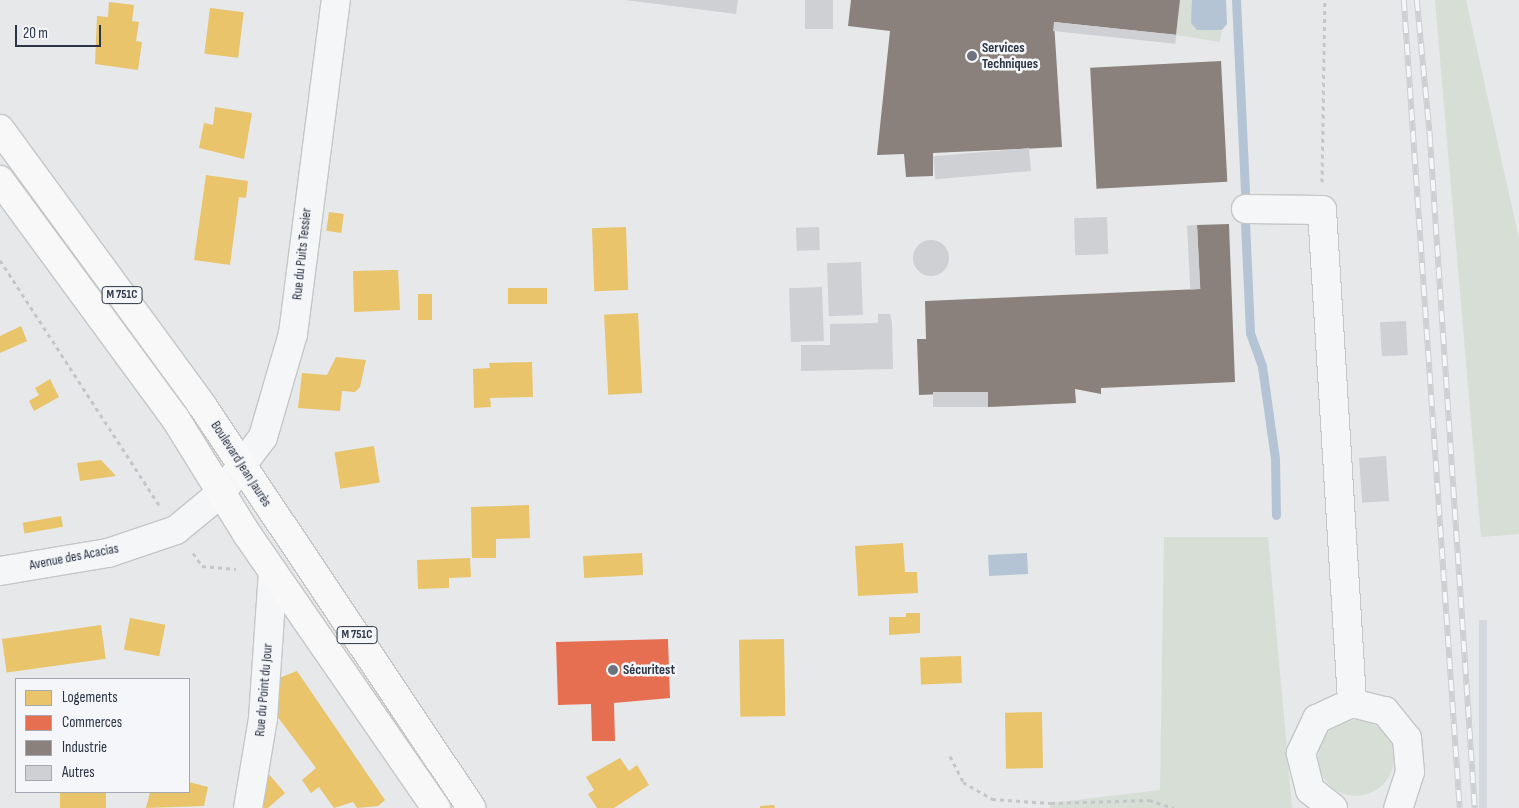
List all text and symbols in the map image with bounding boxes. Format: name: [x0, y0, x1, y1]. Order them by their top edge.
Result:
scale bar: [18, 15, 104, 47]
text: 20 m: [23, 24, 48, 43]
place label: Services Techniques: [982, 40, 1038, 72]
marker: Services Techniques: [966, 50, 978, 62]
street label: Rue du Puits Tessier: [289, 207, 315, 301]
road number: M 751C: [101, 286, 143, 304]
street label: Boulevard Jean Jaurès: [207, 418, 275, 510]
street label: Avenue des Acacias: [28, 540, 120, 574]
road number: M 751C: [336, 626, 378, 644]
street label: Rue du Point du Jour: [252, 643, 276, 737]
place label: Sécuritest: [623, 662, 675, 678]
marker: Sécuritest: [607, 664, 619, 676]
legend: [15, 678, 190, 793]
text: Logements: [62, 688, 118, 707]
text: Commerces: [62, 713, 122, 732]
text: Industrie: [62, 738, 107, 757]
text: Autres: [62, 763, 95, 782]

